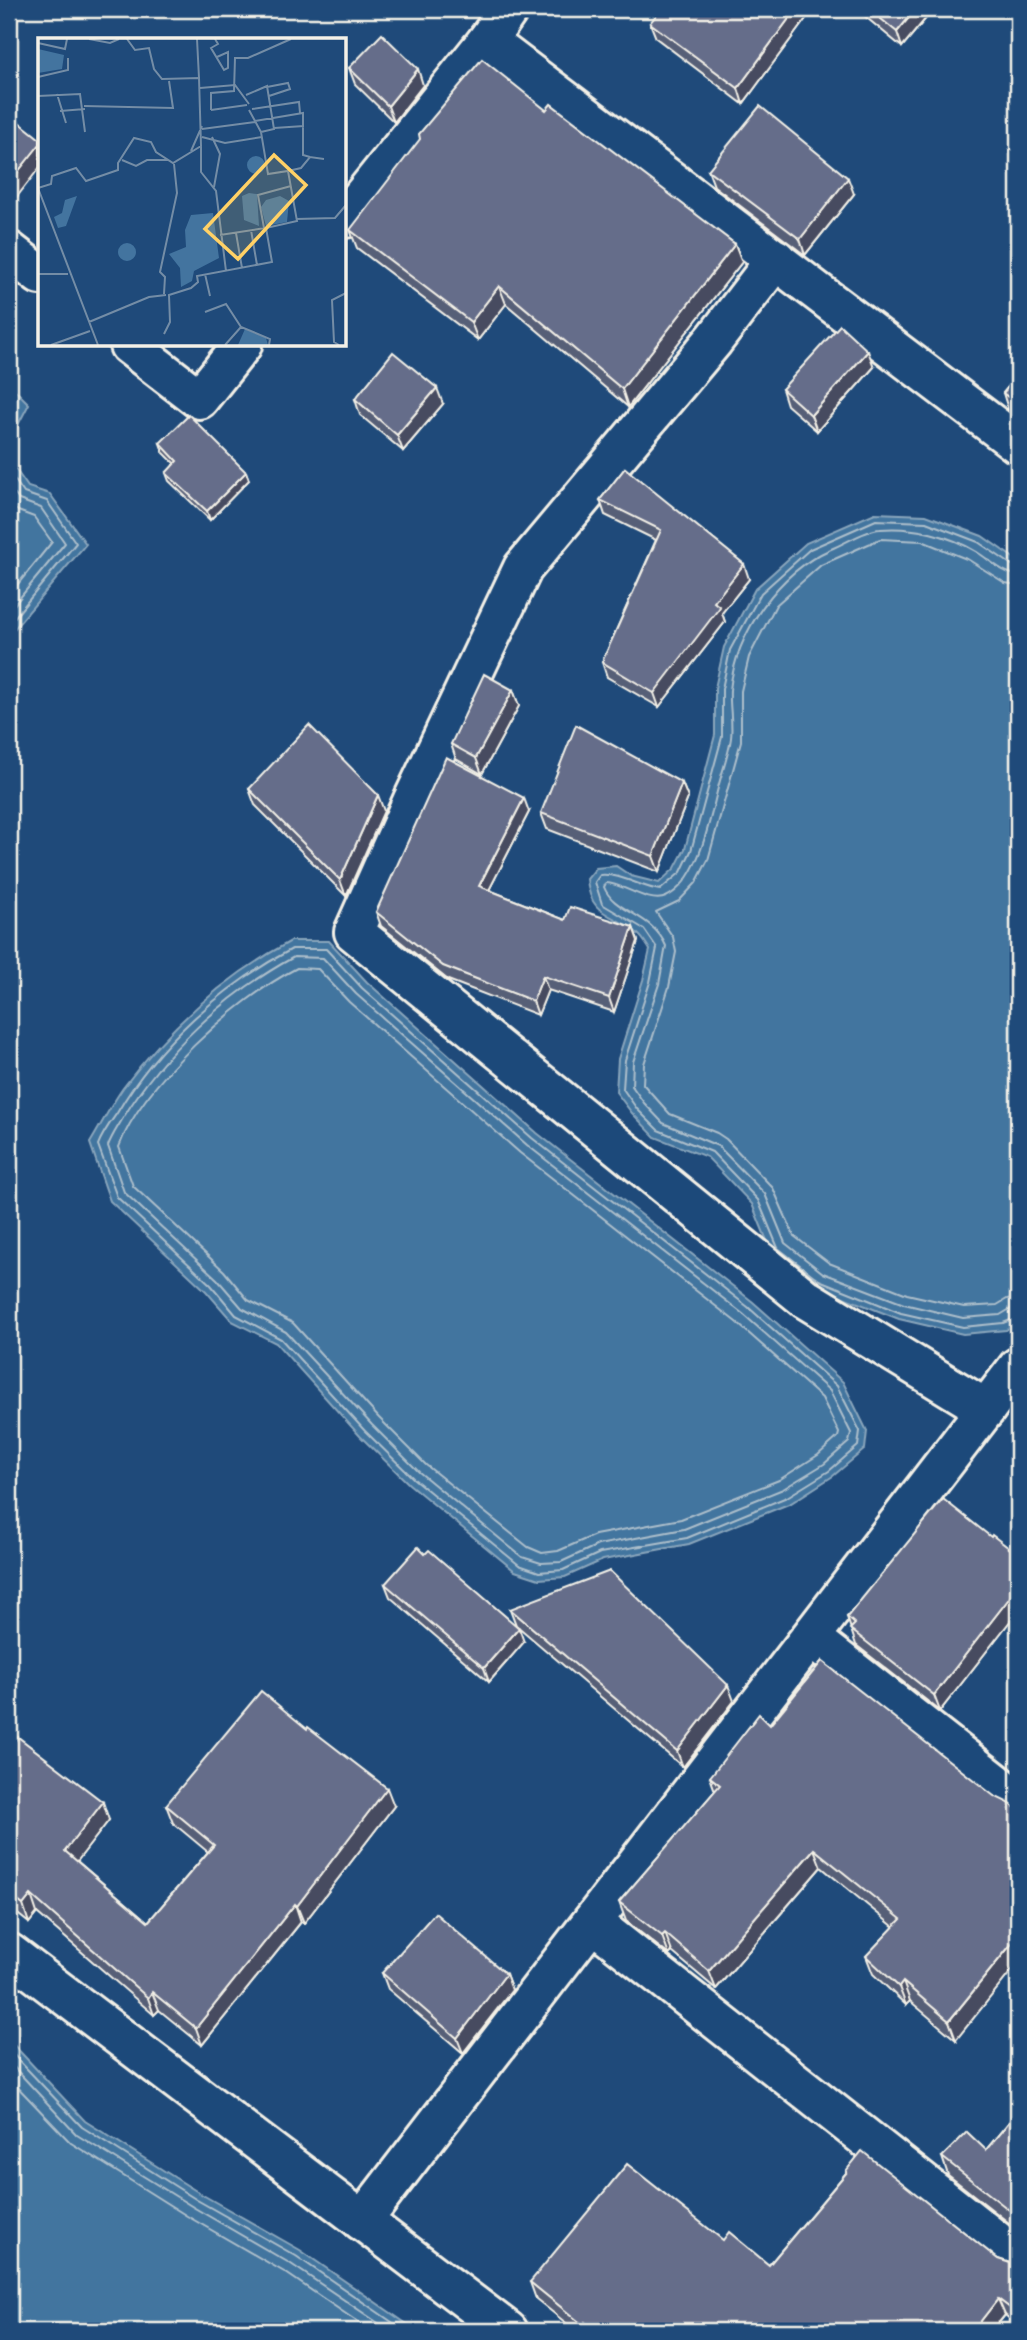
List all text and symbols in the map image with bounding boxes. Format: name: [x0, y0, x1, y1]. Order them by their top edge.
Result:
inset map: [38, 38, 346, 346]

